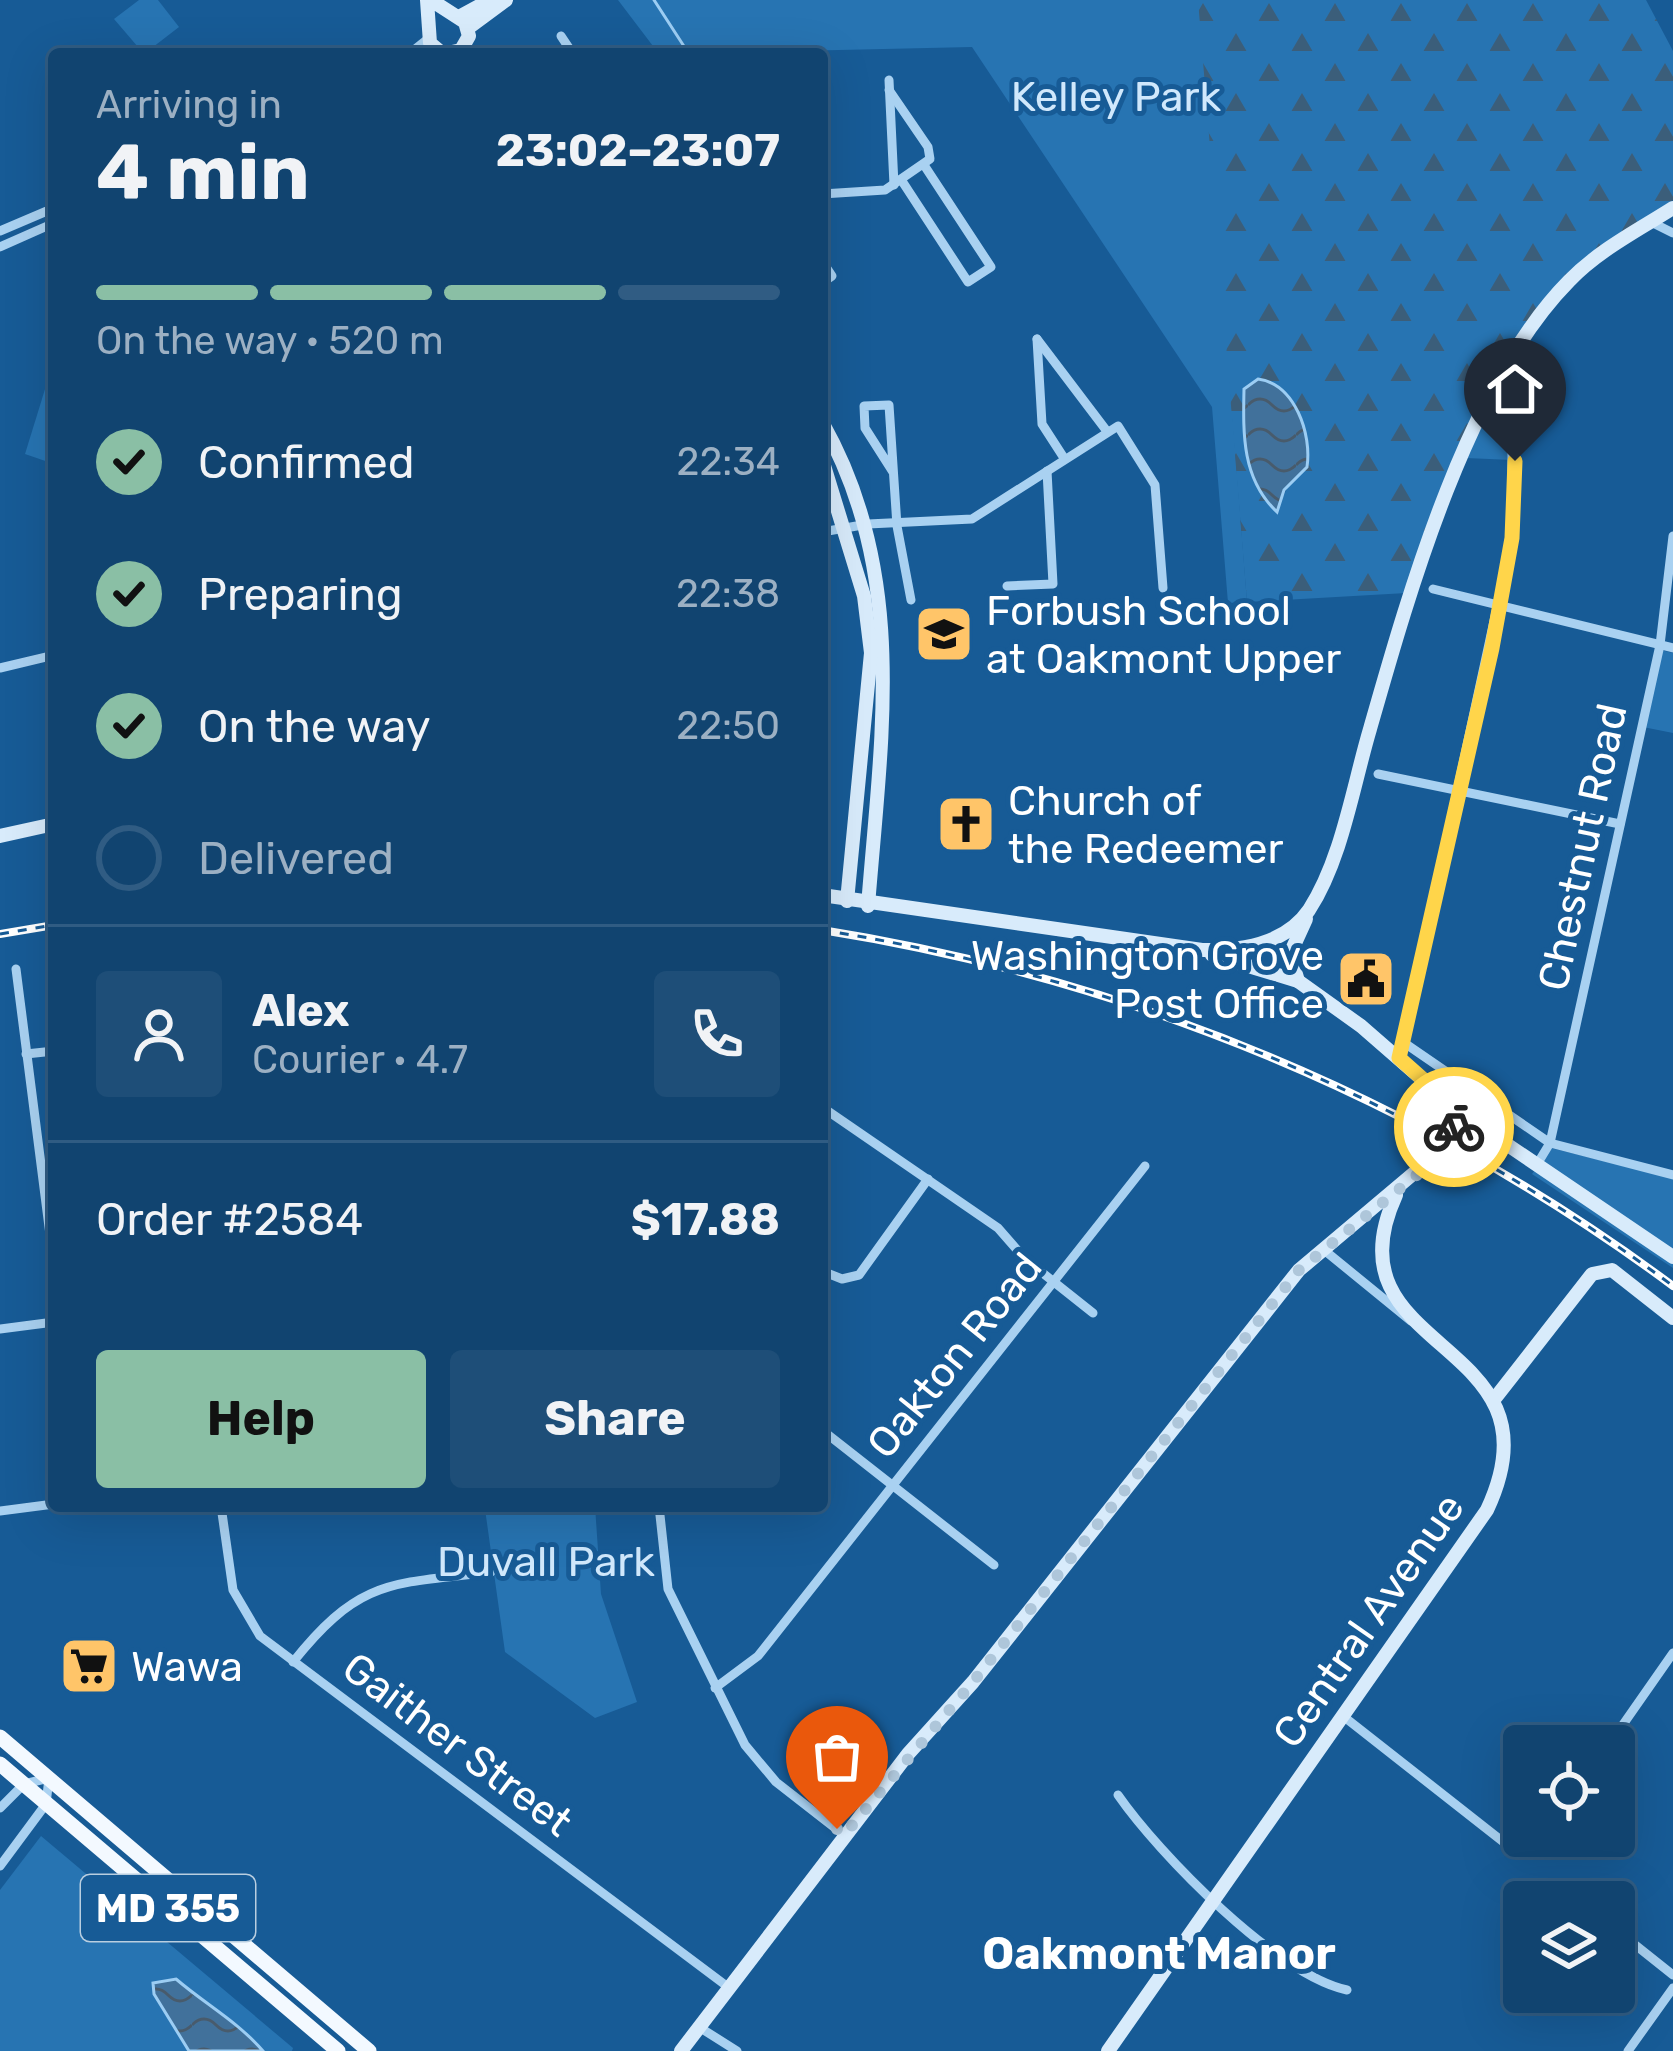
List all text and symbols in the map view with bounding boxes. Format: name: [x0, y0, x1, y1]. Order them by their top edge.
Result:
park label: Kelley Park: [1011, 72, 1222, 122]
text: Arriving in: [96, 82, 282, 128]
text: 23:02–23:07: [496, 124, 780, 177]
text: 4 min: [96, 126, 310, 219]
text: On the way · 520 m: [96, 318, 444, 364]
pin: [1464, 338, 1566, 461]
icon: home: [1482, 356, 1548, 422]
icon: check: [96, 429, 162, 495]
text: Confirmed: [198, 436, 415, 489]
text: 22:34: [677, 439, 780, 485]
icon: check: [96, 561, 162, 627]
text: Preparing: [198, 568, 403, 621]
text: 22:38: [676, 571, 780, 617]
place label: Forbush School at Oakmont Upper: [986, 586, 1341, 684]
school or university icon: Forbush School at Oakmont Upper: [913, 603, 975, 665]
icon: check: [96, 693, 162, 759]
street label: Chestnut Road: [1528, 699, 1638, 995]
text: On the way: [198, 700, 431, 753]
text: 22:50: [676, 703, 780, 749]
place label: Church of the Redeemer: [1008, 776, 1283, 874]
church icon: Church of the Redeemer: [935, 793, 997, 855]
text: Delivered: [198, 832, 394, 885]
place label: Washington Grove Post Office: [971, 931, 1324, 1029]
public building icon: Washington Grove Post Office: [1335, 948, 1397, 1010]
button: person: [96, 971, 222, 1097]
button: phone: [654, 971, 780, 1097]
text: Alex: [252, 984, 350, 1037]
text: Courier · 4.7: [252, 1037, 468, 1083]
courier: [1394, 1067, 1514, 1187]
icon: bike: [1421, 1094, 1487, 1160]
text: Order #2584: [96, 1193, 363, 1246]
text: $17.88: [631, 1193, 780, 1246]
street label: Oakton Road: [857, 1243, 1053, 1468]
button: Help: [96, 1350, 426, 1488]
button: Share: [450, 1350, 780, 1488]
street label: Central Avenue: [1263, 1484, 1475, 1757]
park label: Duvall Park: [437, 1537, 655, 1587]
supermarket icon: Wawa: [58, 1635, 120, 1697]
place label: Wawa: [131, 1642, 243, 1692]
street label: Gaither Street: [333, 1642, 582, 1847]
pin: [786, 1706, 888, 1829]
icon: bag: [804, 1724, 870, 1790]
map controls: [1503, 1725, 1635, 2013]
button: locate: [1503, 1725, 1635, 1857]
road number: MD 355: [81, 1875, 255, 1941]
button: layers: [1503, 1881, 1635, 2013]
district label: Oakmont Manor: [982, 1927, 1336, 1980]

